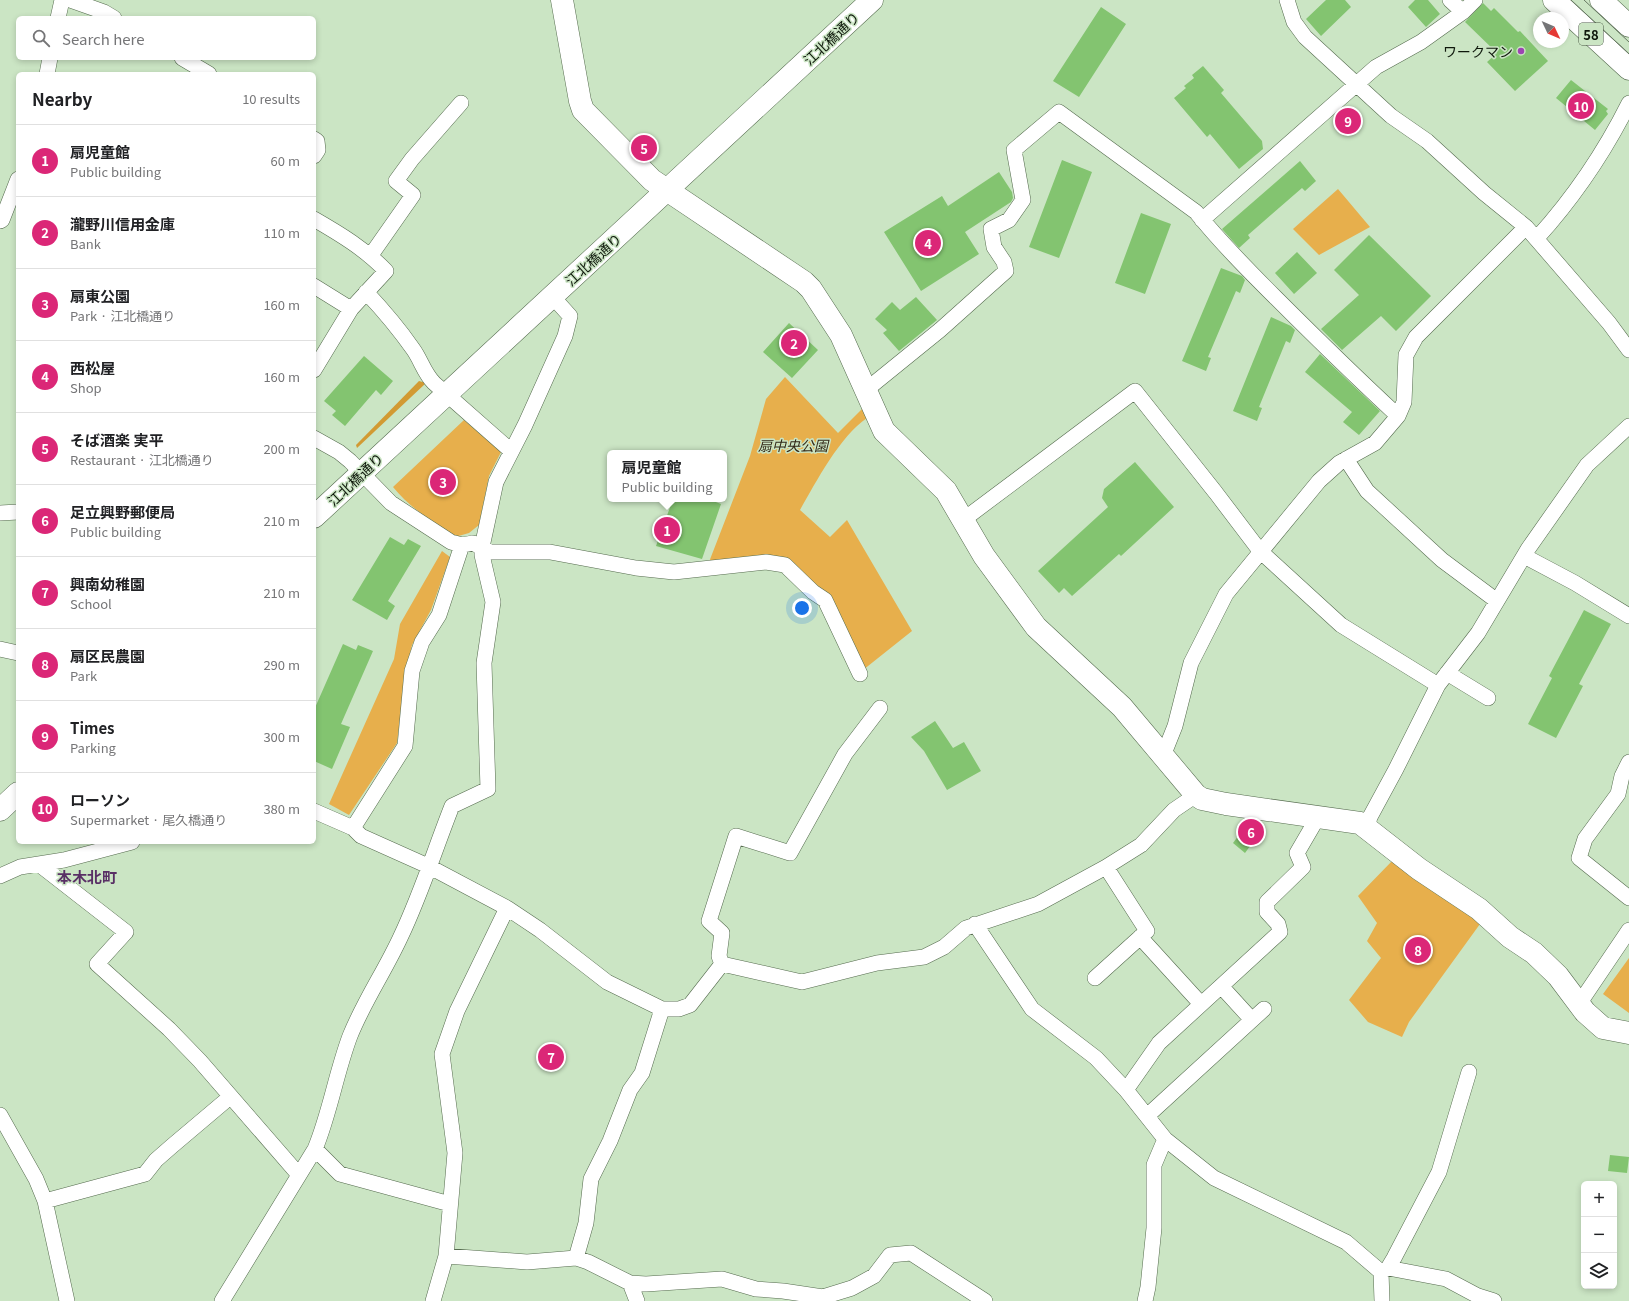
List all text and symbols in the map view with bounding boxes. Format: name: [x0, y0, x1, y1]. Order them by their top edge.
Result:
street label: 江北橋通り: [799, 7, 863, 69]
north arrow: [1533, 12, 1569, 48]
search box: [16, 16, 316, 60]
road number: 58: [1579, 23, 1603, 45]
icon: search: [30, 27, 52, 49]
text: Search here: [62, 28, 144, 49]
place label: ワークマン: [1443, 41, 1513, 61]
marker: ワークマン: [1516, 46, 1526, 56]
text: Nearby: [32, 86, 92, 111]
text: 10 results: [242, 89, 300, 108]
pin: 10: [1568, 91, 1594, 121]
pin: 9: [1335, 106, 1361, 136]
pin: 5: [631, 133, 657, 163]
text: 扇児童館: [70, 141, 130, 162]
text: 1: [41, 151, 49, 170]
text: 60 m: [271, 151, 300, 170]
text: Public building: [70, 162, 161, 181]
text: 瀧野川信用金庫: [70, 213, 175, 234]
text: 2: [41, 223, 49, 242]
text: 110 m: [263, 223, 300, 242]
street label: 江北橋通り: [560, 228, 626, 290]
pin: 4: [915, 228, 941, 258]
text: Bank: [70, 234, 101, 253]
text: 扇東公園: [70, 285, 130, 306]
text: 3: [41, 295, 49, 314]
text: 160 m: [263, 295, 300, 314]
text: Park · 江北橋通り: [70, 306, 175, 325]
pin: 2: [781, 328, 807, 358]
text: 西松屋: [70, 357, 115, 378]
text: 4: [41, 367, 49, 386]
text: 160 m: [263, 367, 300, 386]
text: Shop: [70, 378, 102, 397]
text: そば酒楽 実平: [70, 429, 163, 450]
park label: 扇中央公園: [758, 435, 830, 455]
text: 5: [41, 439, 49, 458]
text: 200 m: [263, 439, 300, 458]
street label: 江北橋通り: [323, 448, 387, 510]
text: Restaurant · 江北橋通り: [70, 450, 214, 469]
popup: [607, 450, 727, 502]
text: 扇児童館: [621, 456, 681, 477]
pin: 3: [430, 467, 456, 497]
text: Public building: [621, 477, 713, 496]
text: 足立興野郵便局: [70, 501, 175, 522]
text: 6: [41, 511, 49, 530]
text: 210 m: [263, 511, 300, 530]
pin: 1: [654, 515, 680, 545]
text: Public building: [70, 522, 161, 541]
text: 興南幼稚園: [70, 573, 145, 594]
text: 7: [41, 583, 49, 602]
text: 210 m: [263, 583, 300, 602]
text: School: [70, 594, 112, 613]
your location: [792, 598, 812, 618]
text: 扇区民農園: [70, 645, 145, 666]
text: 8: [41, 655, 49, 674]
text: 290 m: [263, 655, 300, 674]
text: Park: [70, 666, 97, 685]
text: Times: [70, 717, 115, 738]
text: 9: [41, 727, 49, 746]
text: 300 m: [263, 727, 300, 746]
text: Parking: [70, 738, 116, 757]
text: ローソン: [70, 789, 130, 810]
text: 10: [37, 799, 53, 818]
text: 380 m: [263, 799, 300, 818]
text: Supermarket · 尾久橋通り: [70, 810, 227, 829]
pin: 6: [1238, 817, 1264, 847]
district label: 本木北町: [57, 866, 117, 887]
pin: 8: [1405, 935, 1431, 965]
pin: 7: [538, 1042, 564, 1072]
map controls: [1581, 1181, 1617, 1289]
button: +: [1581, 1181, 1617, 1217]
button: −: [1581, 1217, 1617, 1253]
button: layers: [1581, 1253, 1617, 1289]

